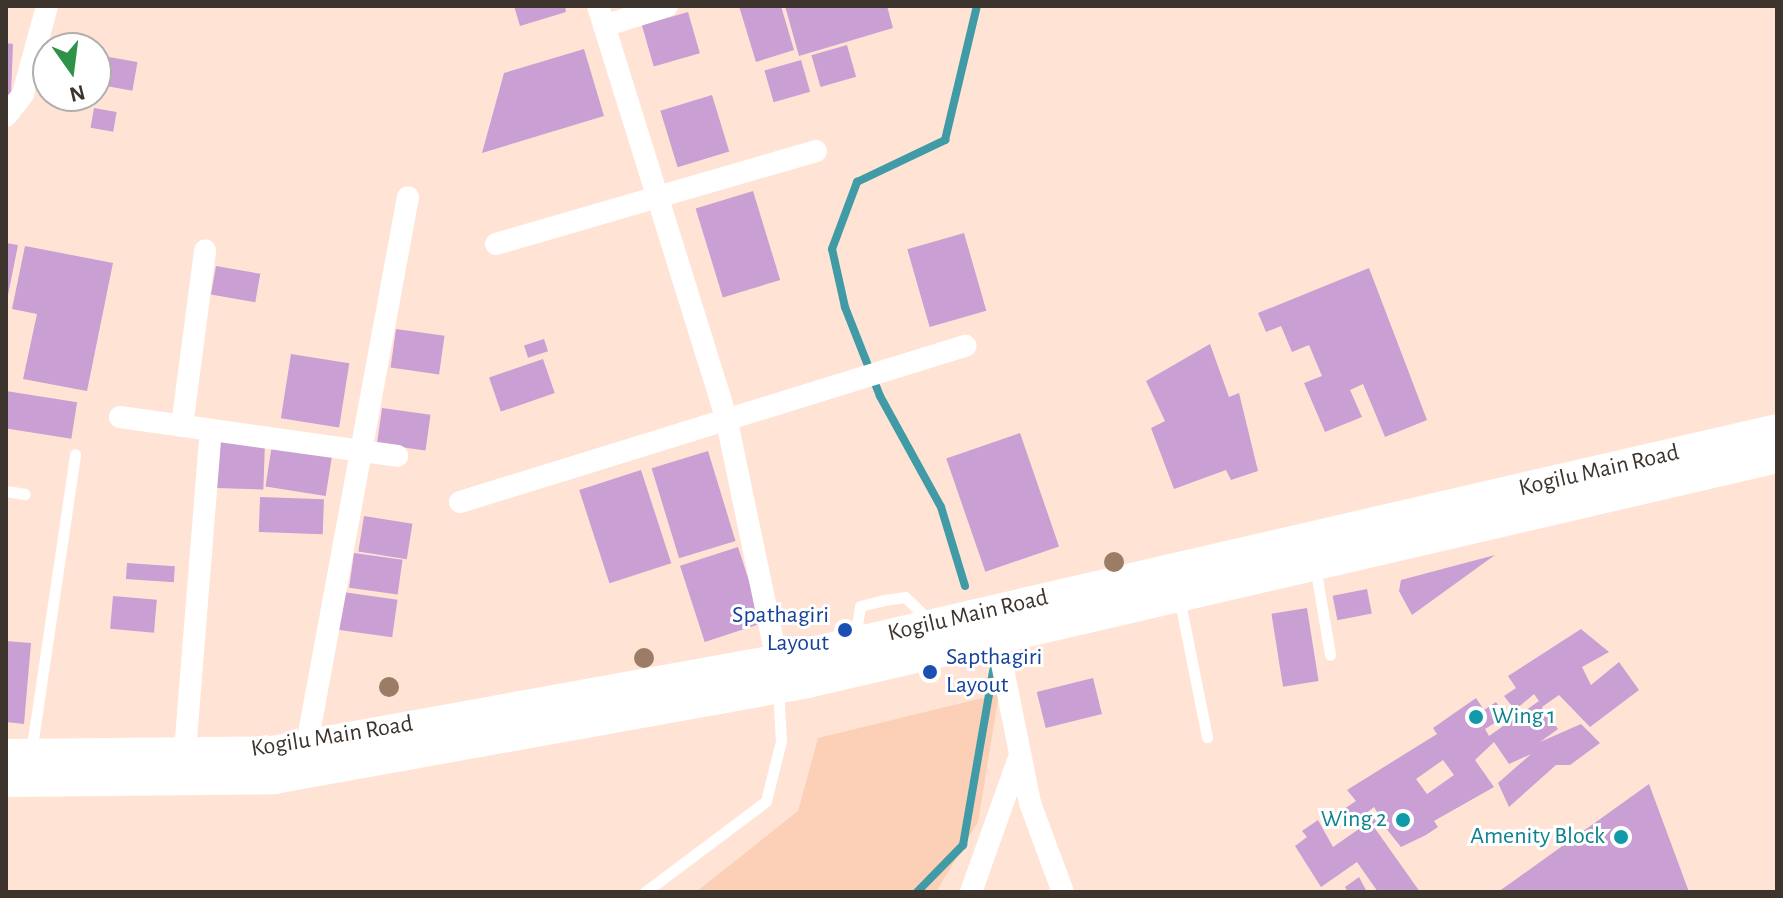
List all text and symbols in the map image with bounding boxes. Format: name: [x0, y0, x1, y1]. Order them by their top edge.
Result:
north arrow: [32, 32, 112, 112]
text: N: [67, 81, 87, 106]
street label: Kogilu Main Road: [1516, 439, 1682, 503]
street label: Kogilu Main Road: [885, 584, 1051, 648]
place label: Spathagiri Layout: [732, 602, 829, 658]
marker: Spathagiri Layout: [836, 621, 854, 639]
place label: Sapthagiri Layout: [946, 644, 1042, 700]
marker: Sapthagiri Layout: [921, 663, 939, 681]
place label: Wing 1: [1492, 703, 1556, 731]
marker: Wing 1: [1467, 708, 1485, 726]
street label: Kogilu Main Road: [249, 710, 415, 764]
place label: Wing 2: [1321, 806, 1387, 834]
marker: Wing 2: [1394, 811, 1412, 829]
place label: Amenity Block: [1470, 823, 1605, 851]
marker: Amenity Block: [1612, 828, 1630, 846]

